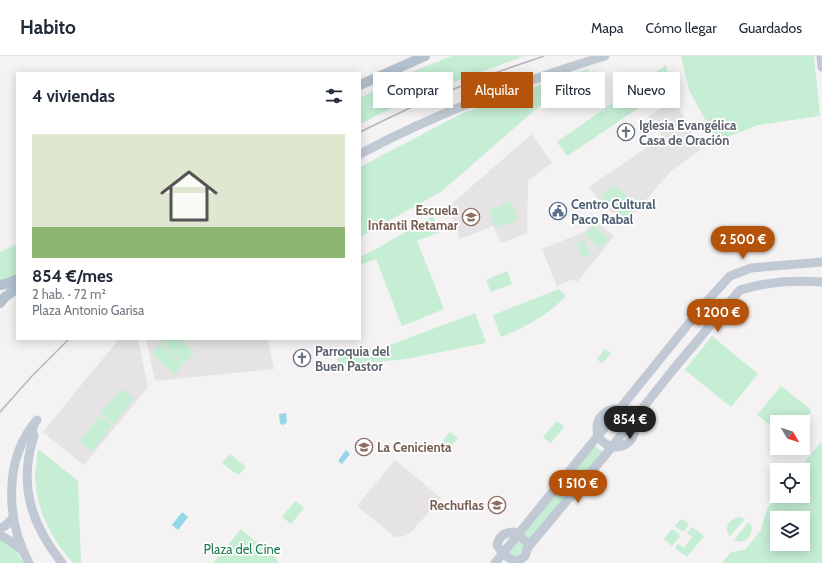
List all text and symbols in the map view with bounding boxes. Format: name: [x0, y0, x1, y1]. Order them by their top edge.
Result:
text: Habito: [20, 16, 76, 39]
text: Mapa: [591, 19, 624, 37]
text: Cómo llegar: [646, 19, 717, 37]
text: Guardados: [739, 19, 802, 37]
chip: Comprar: [373, 72, 453, 108]
chip: Alquilar: [461, 72, 533, 108]
chip: Filtros: [541, 72, 605, 108]
chip: Nuevo: [613, 72, 680, 108]
icon: filters: [323, 85, 345, 107]
text: 4 viviendas: [32, 86, 115, 106]
place label: Iglesia Evangélica Casa de Oración: [639, 117, 737, 148]
church icon: Iglesia Evangélica Casa de Oración: [616, 122, 636, 142]
icon: home: [153, 160, 225, 232]
place label: Centro Cultural Paco Rabal: [571, 196, 656, 227]
public building icon: Centro Cultural Paco Rabal: [548, 201, 568, 221]
place label: Escuela Infantil Retamar: [368, 202, 459, 233]
school or university icon: Escuela Infantil Retamar: [461, 207, 481, 227]
pin: 2 500 €: [706, 226, 780, 260]
text: 2 500 €: [720, 231, 766, 247]
text: 854 €/mes: [32, 266, 113, 286]
text: 2 hab. · 72 m²: [32, 286, 106, 302]
pin: 1 200 €: [681, 299, 755, 333]
text: Plaza Antonio Garisa: [32, 302, 144, 318]
text: 1 200 €: [696, 304, 740, 320]
place label: Parroquia del Buen Pastor: [315, 343, 390, 374]
church icon: Parroquia del Buen Pastor: [292, 348, 312, 368]
pin: 854 €: [602, 406, 658, 440]
text: 854 €: [613, 411, 647, 427]
north arrow: [770, 415, 810, 455]
map controls: [770, 415, 810, 551]
school or university icon: La Cenicienta: [354, 437, 374, 457]
place label: La Cenicienta: [377, 439, 452, 455]
button: locate: [770, 463, 810, 503]
pin: 1 510 €: [541, 470, 615, 504]
text: 1 510 €: [558, 475, 598, 491]
school or university icon: Rechuflas: [487, 495, 507, 515]
place label: Rechuflas: [429, 497, 484, 513]
button: layers: [770, 511, 810, 551]
park label: Plaza del Cine: [204, 541, 281, 557]

